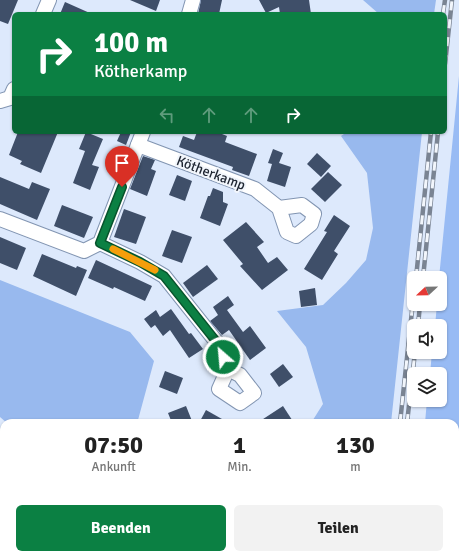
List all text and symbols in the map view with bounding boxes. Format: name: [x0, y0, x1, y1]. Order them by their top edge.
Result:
text: 100 m: [94, 26, 168, 60]
icon: right: [28, 28, 80, 80]
text: Kötherkamp: [94, 60, 187, 82]
icon: left: [156, 104, 178, 126]
icon: ahead: [198, 104, 220, 126]
icon: ahead: [240, 104, 262, 126]
icon: right: [282, 104, 304, 126]
pin: [105, 146, 139, 187]
icon: arrive: [111, 152, 133, 174]
street label: Kötherkamp: [174, 152, 248, 194]
north arrow: [407, 271, 447, 311]
map controls: [407, 271, 447, 407]
button: sound: [407, 319, 447, 359]
position arrow: [202, 336, 244, 378]
button: layers: [407, 367, 447, 407]
text: 07:50: [84, 430, 143, 460]
text: 1: [233, 430, 246, 460]
text: 130: [336, 430, 375, 460]
text: Ankunft: [92, 459, 136, 475]
text: Min.: [227, 459, 252, 475]
text: m: [350, 459, 361, 475]
button: Beenden: [16, 505, 226, 551]
button: Teilen: [234, 505, 443, 551]

